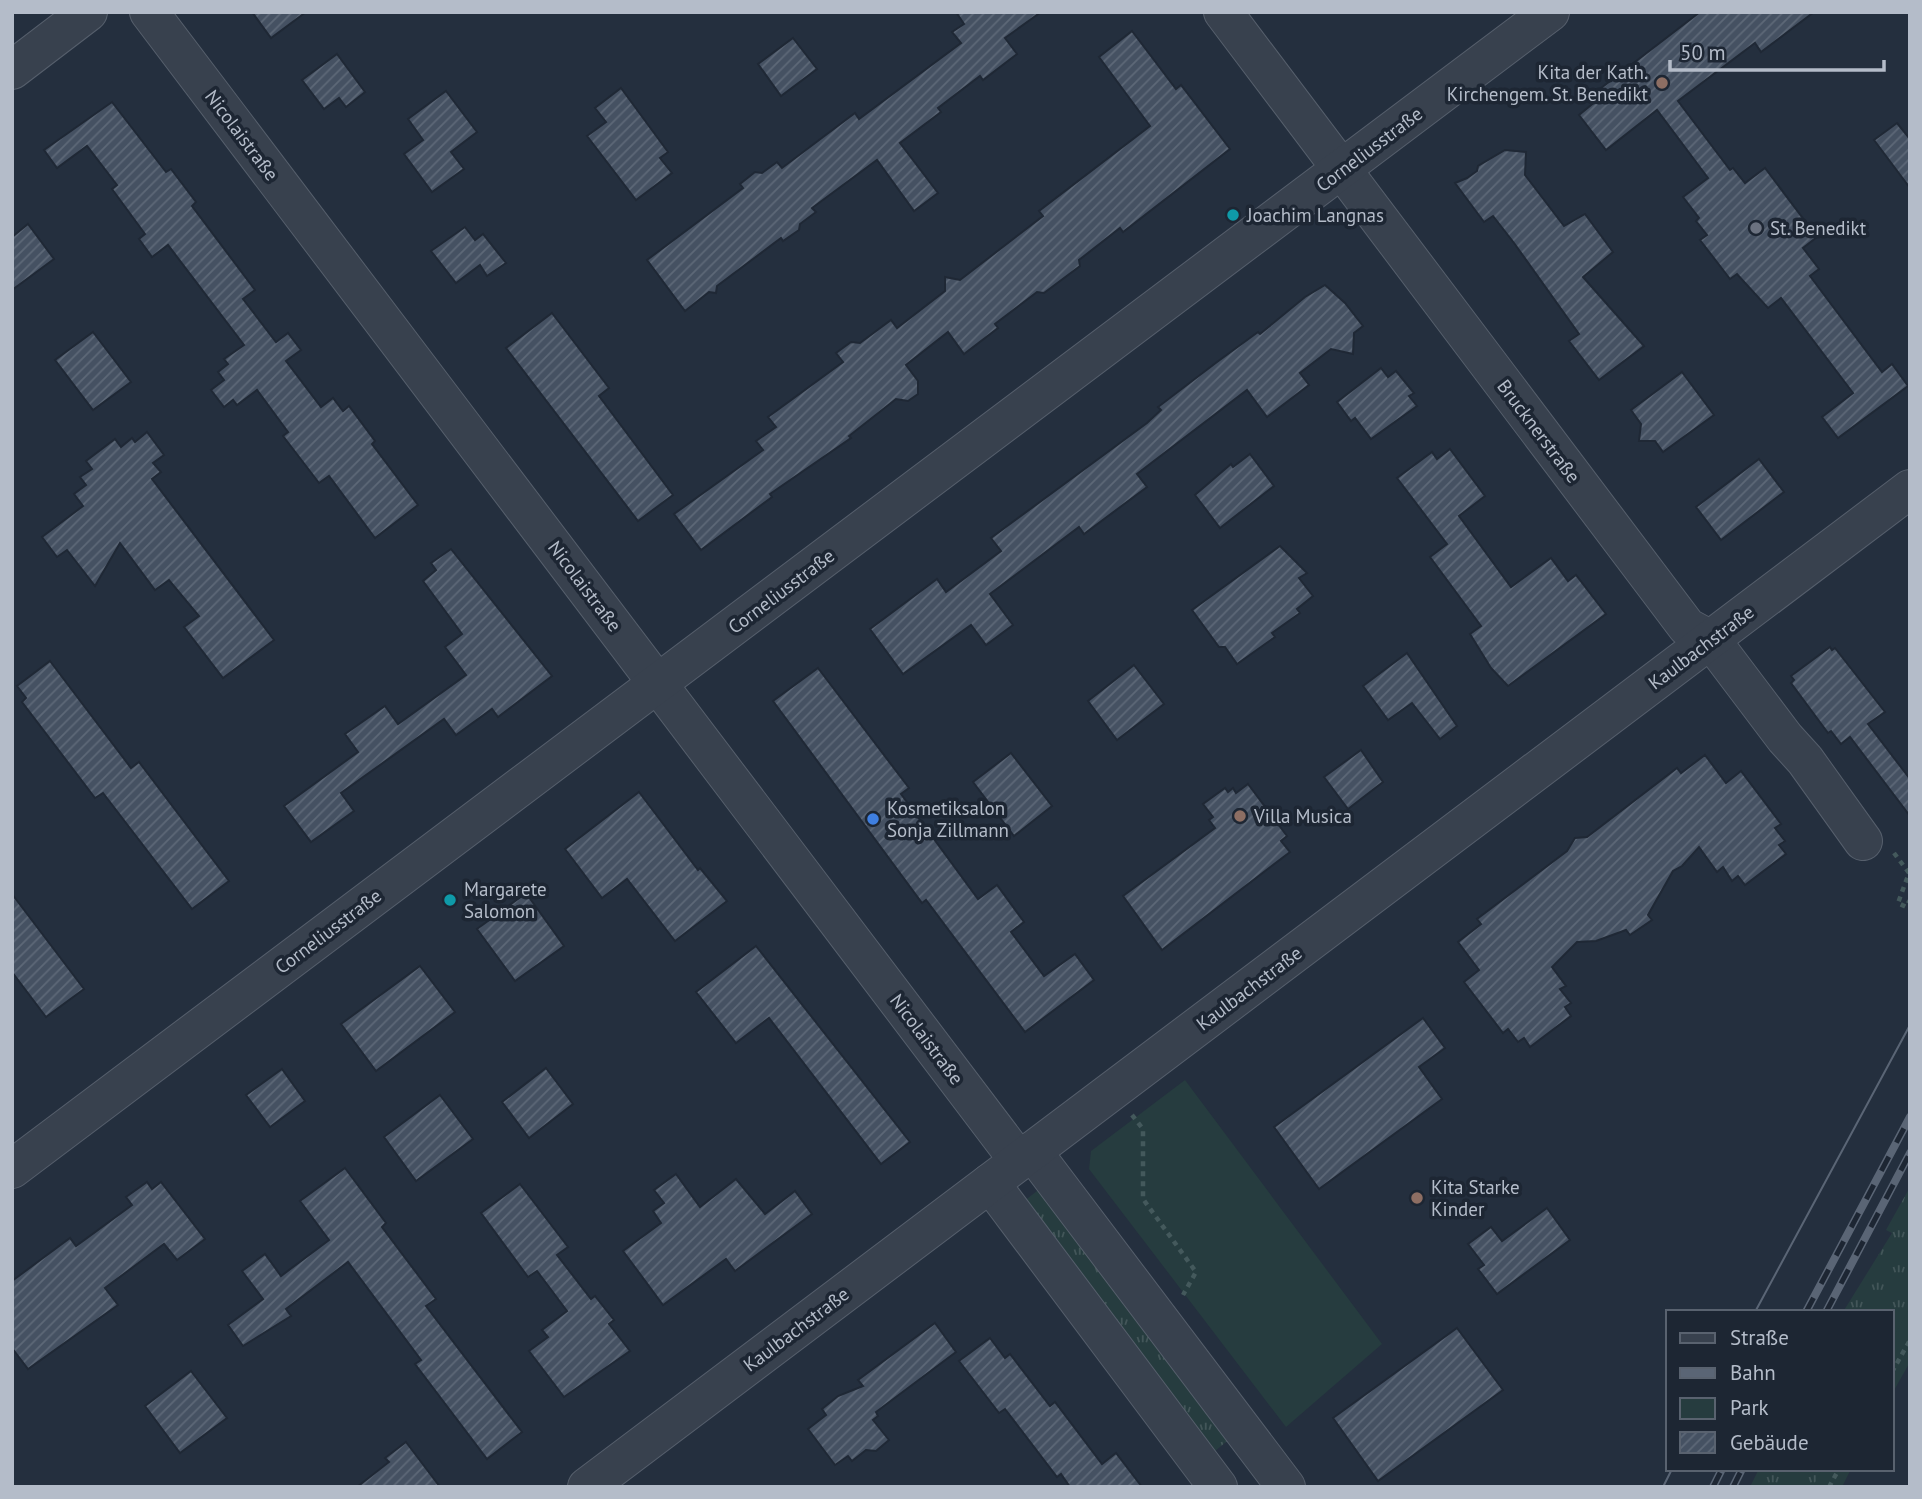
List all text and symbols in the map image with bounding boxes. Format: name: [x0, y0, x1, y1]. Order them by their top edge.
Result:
scale bar: [1670, 28, 1884, 72]
text: 50 m: [1680, 39, 1726, 66]
place label: Kita der Kath. Kirchengem. St. Benedikt: [1447, 60, 1649, 106]
marker: Kita der Kath. Kirchengem. St. Benedikt: [1654, 75, 1670, 91]
street label: Nicolaistraße: [200, 85, 284, 185]
street label: Corneliusstraße: [1311, 101, 1427, 197]
place label: Joachim Langnas: [1246, 203, 1384, 227]
marker: Joachim Langnas: [1225, 207, 1241, 223]
place label: St. Benedikt: [1770, 216, 1867, 240]
marker: St. Benedikt: [1748, 220, 1764, 236]
street label: Brucknerstraße: [1492, 375, 1586, 487]
street label: Nicolaistraße: [543, 536, 627, 636]
street label: Corneliusstraße: [723, 543, 839, 639]
street label: Kaulbachstraße: [1643, 599, 1759, 695]
place label: Kosmetiksalon Sonja Zillmann: [887, 796, 1009, 842]
place label: Villa Musica: [1253, 804, 1352, 828]
marker: Villa Musica: [1232, 808, 1248, 824]
marker: Kosmetiksalon Sonja Zillmann: [865, 811, 881, 827]
place label: Margarete Salomon: [464, 877, 547, 923]
street label: Corneliusstraße: [270, 883, 386, 979]
marker: Margarete Salomon: [442, 892, 458, 908]
street label: Kaulbachstraße: [1191, 940, 1307, 1036]
street label: Nicolaistraße: [885, 989, 969, 1089]
place label: Kita Starke Kinder: [1431, 1175, 1520, 1221]
marker: Kita Starke Kinder: [1409, 1190, 1425, 1206]
street label: Kaulbachstraße: [738, 1281, 854, 1377]
legend: [1666, 1310, 1894, 1471]
text: Straße: [1730, 1324, 1789, 1351]
text: Bahn: [1730, 1359, 1776, 1386]
text: Park: [1730, 1394, 1769, 1421]
text: Gebäude: [1730, 1429, 1809, 1456]

